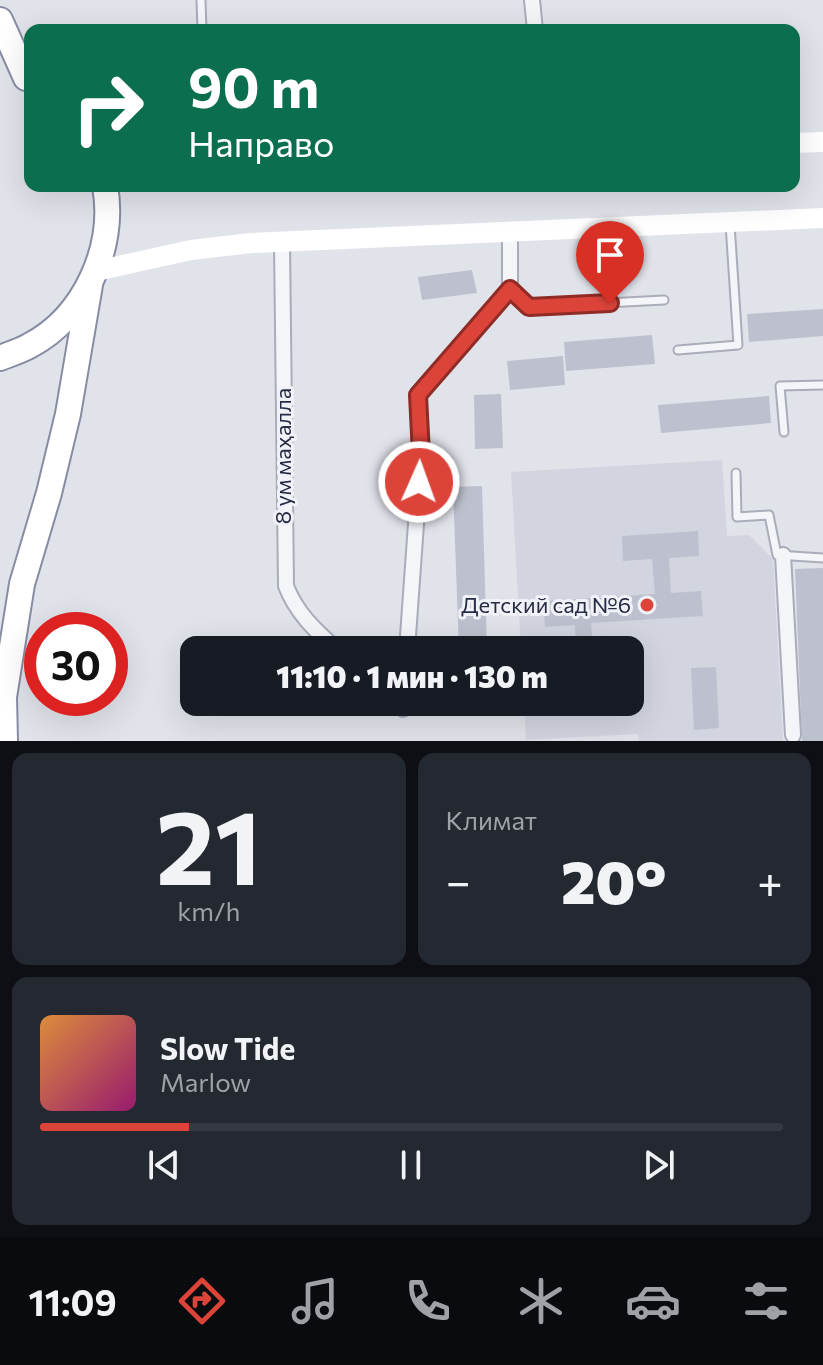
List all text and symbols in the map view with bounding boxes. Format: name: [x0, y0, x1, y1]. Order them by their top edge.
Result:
text: 90 m: [188, 51, 319, 120]
icon: right: [56, 56, 160, 160]
text: Направо: [188, 120, 334, 164]
pin: [576, 221, 644, 303]
icon: arrive: [588, 233, 632, 277]
street label: 8 ум маҳалла: [269, 388, 296, 524]
position arrow: [377, 440, 461, 524]
place label: Детский сад №6: [461, 591, 631, 618]
marker: Детский сад №6: [638, 596, 656, 614]
speed limit sign: 30: [24, 612, 128, 716]
text: 11:10 · 1 мин · 130 m: [276, 657, 548, 694]
text: 21: [156, 779, 262, 906]
text: Климат: [446, 804, 537, 835]
text: 20°: [561, 843, 667, 916]
text: −: [446, 853, 471, 907]
text: +: [757, 853, 783, 907]
text: km/h: [177, 895, 240, 926]
text: Slow Tide: [160, 1029, 295, 1066]
text: Marlow: [160, 1066, 251, 1097]
icon: previous: [142, 1143, 186, 1187]
icon: pause: [389, 1143, 433, 1187]
icon: next: [637, 1143, 681, 1187]
icon: directions: [174, 1273, 230, 1329]
icon: music: [287, 1273, 343, 1329]
icon: phone: [400, 1273, 456, 1329]
icon: climate: [513, 1273, 569, 1329]
icon: car: [625, 1273, 681, 1329]
icon: filters: [738, 1273, 794, 1329]
text: 11:09: [28, 1279, 117, 1323]

